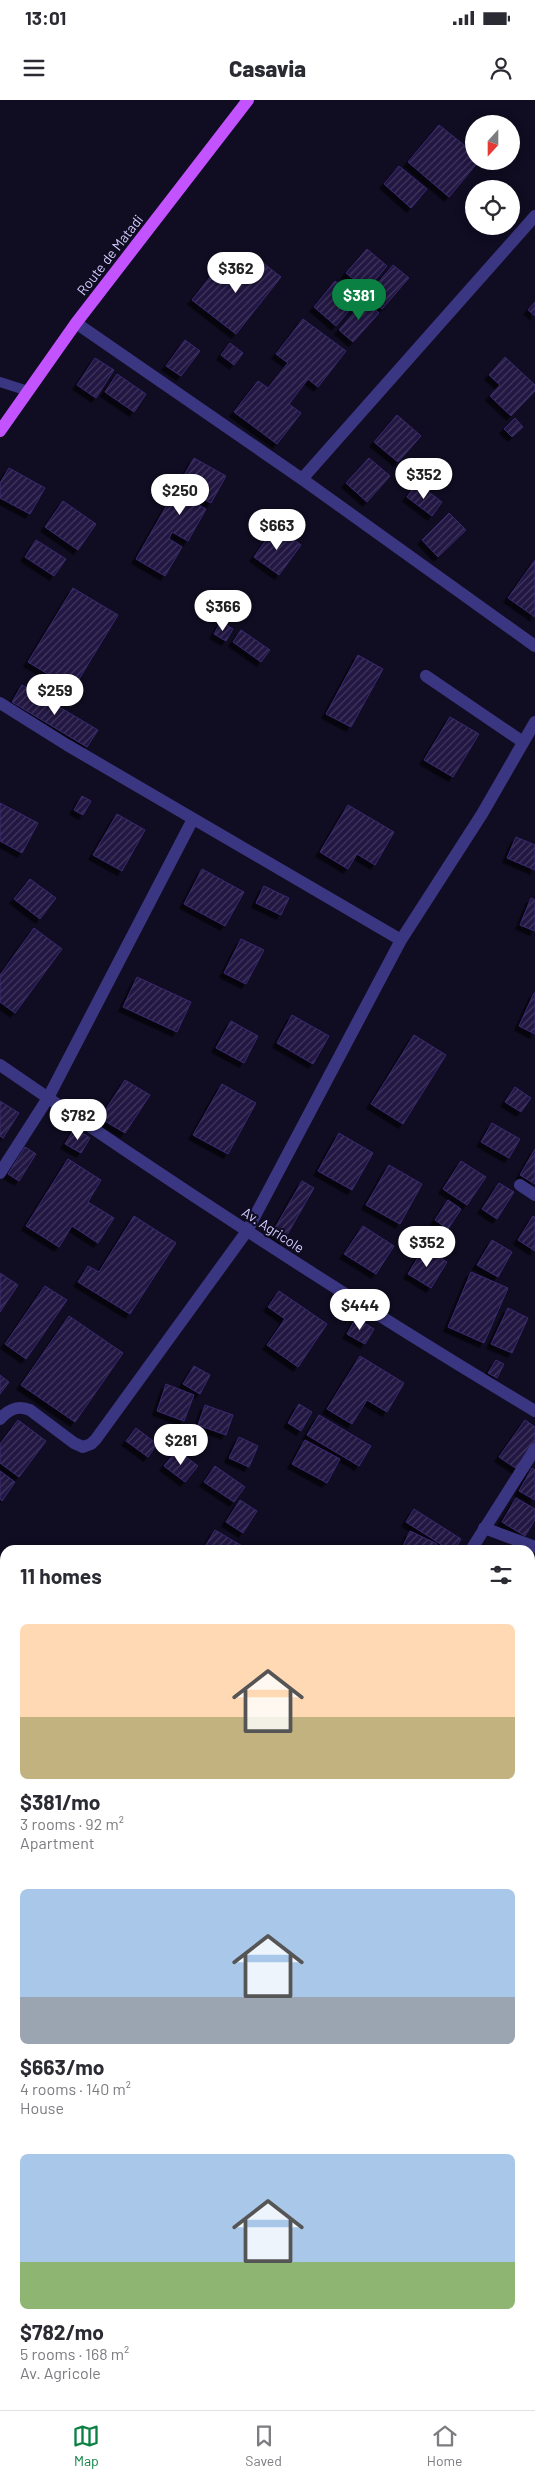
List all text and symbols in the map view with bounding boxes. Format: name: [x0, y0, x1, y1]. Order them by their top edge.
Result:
text: 13:01: [25, 6, 66, 29]
icon: menu: [20, 54, 48, 82]
icon: person: [487, 54, 515, 82]
text: Casavia: [229, 55, 306, 81]
north arrow: [465, 115, 520, 170]
map controls: [465, 115, 520, 235]
button: locate: [465, 180, 520, 235]
street label: Route de Matadi: [73, 211, 146, 298]
pin: $362: [206, 252, 266, 294]
text: $362: [218, 258, 254, 277]
pin: $381: [329, 278, 389, 321]
text: $381: [343, 285, 375, 304]
pin: $352: [394, 458, 454, 500]
text: $352: [406, 464, 442, 483]
pin: $250: [150, 474, 210, 516]
text: $250: [162, 480, 198, 499]
pin: $663: [247, 508, 307, 551]
text: $663: [260, 515, 294, 534]
pin: $366: [193, 590, 253, 632]
text: $366: [206, 596, 240, 615]
pin: $259: [25, 674, 85, 716]
text: $259: [37, 680, 73, 699]
pin: $782: [48, 1098, 108, 1141]
text: $782: [61, 1105, 95, 1124]
street label: Av. Agricole: [239, 1203, 308, 1256]
pin: $352: [397, 1226, 457, 1268]
text: $352: [409, 1232, 445, 1251]
pin: $444: [330, 1288, 390, 1331]
text: $444: [341, 1295, 379, 1314]
pin: $281: [151, 1424, 211, 1466]
text: $281: [165, 1430, 197, 1449]
icon: filters: [487, 1561, 515, 1589]
text: 11 homes: [20, 1563, 102, 1588]
icon: home: [223, 1656, 313, 1746]
text: $381/mo: [20, 1789, 100, 1814]
text: 3 rooms · 92 m²: [20, 1814, 124, 1833]
text: Apartment: [20, 1833, 95, 1852]
icon: home: [223, 1921, 313, 2011]
text: $663/mo: [20, 2054, 104, 2079]
text: 4 rooms · 140 m²: [20, 2079, 131, 2098]
text: House: [20, 2098, 64, 2117]
icon: home: [223, 2186, 313, 2276]
text: $782/mo: [20, 2319, 104, 2344]
text: 5 rooms · 168 m²: [20, 2344, 129, 2363]
text: Av. Agricole: [20, 2363, 101, 2382]
tab: Map: [72, 2422, 100, 2469]
tab: Saved: [245, 2422, 282, 2469]
tab: Home: [427, 2422, 463, 2469]

